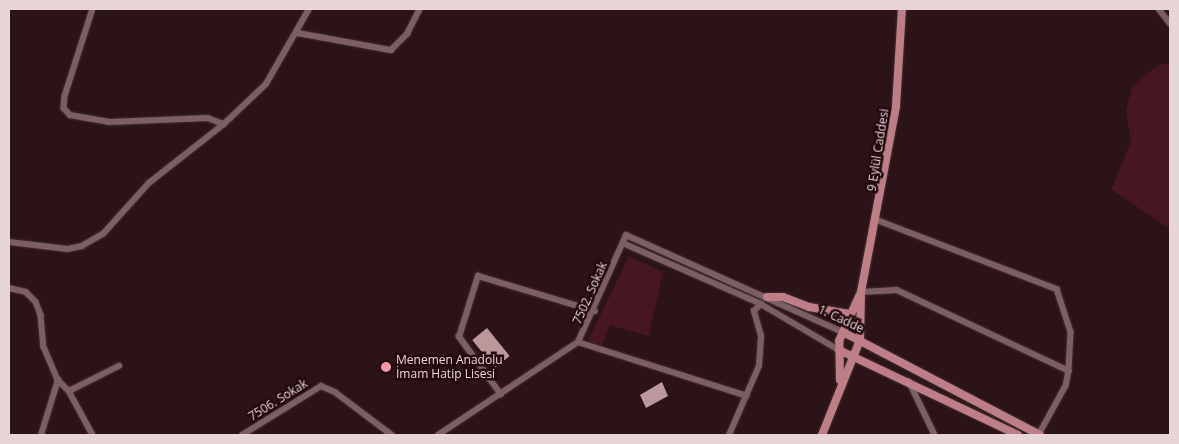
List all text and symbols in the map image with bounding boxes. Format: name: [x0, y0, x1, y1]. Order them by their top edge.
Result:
street label: 9 Eylül Caddesi: [864, 108, 892, 192]
street label: 7502. Sokak: [570, 260, 610, 326]
street label: 1. Cadde: [816, 302, 866, 336]
place label: Menemen Anadolu İmam Hatip Lisesi: [396, 353, 503, 381]
marker: Menemen Anadolu İmam Hatip Lisesi: [380, 361, 392, 373]
street label: 7506. Sokak: [246, 376, 310, 424]

